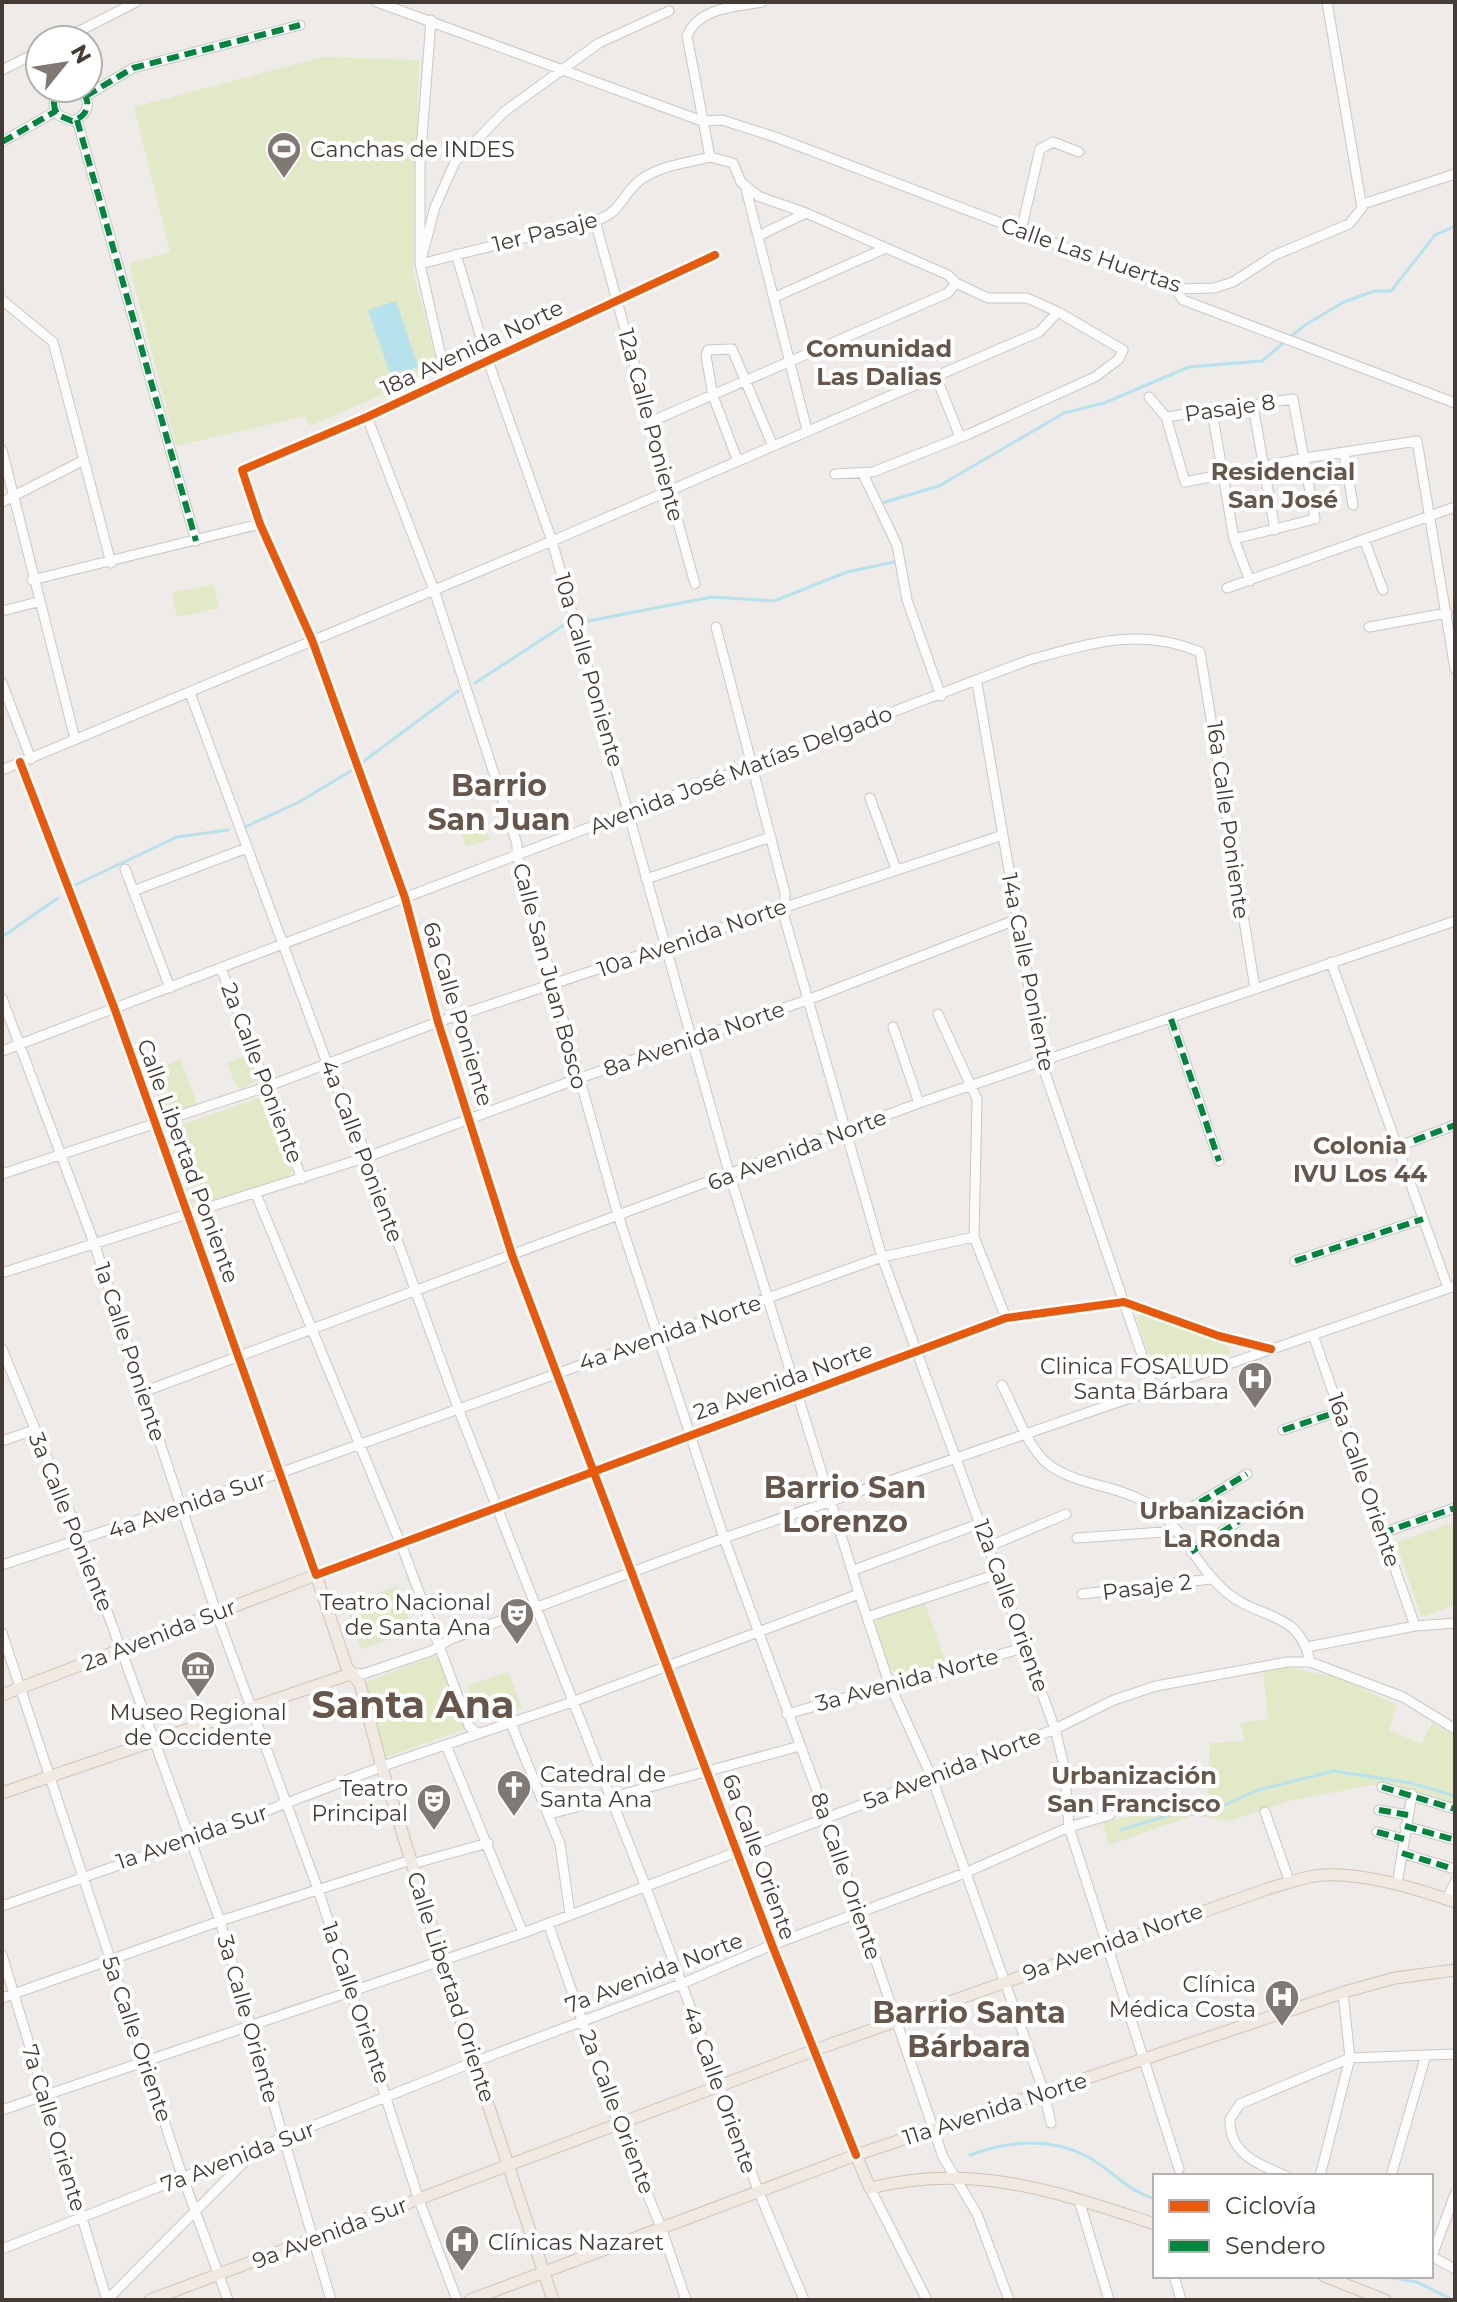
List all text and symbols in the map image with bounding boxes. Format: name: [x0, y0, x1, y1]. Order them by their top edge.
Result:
north arrow: [24, 24, 104, 104]
text: N: [65, 40, 97, 69]
sports icon: Canchas de INDES: [265, 130, 303, 180]
place label: Canchas de INDES: [310, 136, 515, 163]
street label: 1er Pasaje: [490, 206, 600, 258]
street label: Calle Las Huertas: [997, 211, 1185, 299]
street label: 18a Avenida Norte: [377, 294, 567, 402]
street label: 12a Calle Poniente: [612, 326, 690, 524]
district label: Comunidad Las Dalias: [806, 334, 952, 391]
street label: Pasaje 8: [1183, 388, 1277, 428]
district label: Residencial San José: [1211, 457, 1355, 514]
street label: 10a Calle Poniente: [548, 570, 630, 770]
street label: Avenida José Matías Delgado: [586, 700, 896, 840]
street label: 16a Calle Poniente: [1201, 719, 1255, 921]
district label: Barrio San Juan: [427, 767, 571, 838]
street label: Calle San Juan Bosco: [507, 860, 593, 1092]
street label: 14a Calle Poniente: [996, 871, 1060, 1073]
street label: 10a Avenida Norte: [594, 893, 790, 983]
street label: 6a Calle Poniente: [417, 918, 499, 1110]
street label: 2a Calle Poniente: [215, 979, 309, 1167]
street label: 8a Avenida Norte: [600, 995, 788, 1083]
street label: Calle Libertad Poniente: [131, 1035, 245, 1287]
street label: 4a Calle Poniente: [315, 1056, 409, 1246]
street label: 6a Avenida Norte: [704, 1103, 890, 1197]
district label: Colonia IVU Los 44: [1293, 1131, 1427, 1188]
street label: 1a Calle Poniente: [88, 1259, 172, 1445]
street label: 4a Avenida Norte: [575, 1289, 765, 1377]
street label: 2a Avenida Norte: [690, 1336, 876, 1426]
place label: Clinica FOSALUD Santa Bárbara: [1040, 1353, 1229, 1405]
hospital icon: Clinica FOSALUD Santa Bárbara: [1236, 1360, 1274, 1410]
street label: 16a Calle Oriente: [1322, 1389, 1406, 1571]
street label: 3a Calle Poniente: [23, 1429, 119, 1615]
street label: 4a Avenida Sur: [104, 1465, 270, 1545]
district label: Barrio San Lorenzo: [764, 1469, 926, 1540]
district label: Urbanización La Ronda: [1139, 1496, 1305, 1553]
street label: 12a Calle Oriente: [967, 1516, 1055, 1696]
street label: Pasaje 2: [1101, 1568, 1193, 1606]
place label: Teatro Nacional de Santa Ana: [320, 1589, 491, 1641]
street label: 2a Avenida Sur: [78, 1593, 240, 1677]
theatre icon: Teatro Nacional de Santa Ana: [498, 1596, 536, 1646]
street label: 3a Avenida Norte: [813, 1643, 1001, 1717]
museum icon: Museo Regional de Occidente: [179, 1649, 217, 1699]
district label: Santa Ana: [312, 1681, 514, 1728]
place label: Museo Regional de Occidente: [109, 1699, 287, 1751]
street label: 5a Avenida Norte: [859, 1723, 1045, 1815]
place label: Catedral de Santa Ana: [540, 1761, 666, 1813]
district label: Urbanización San Francisco: [1047, 1761, 1221, 1818]
church icon: Catedral de Santa Ana: [495, 1768, 533, 1818]
street label: 6a Calle Oriente: [716, 1770, 802, 1944]
place label: Teatro Principal: [311, 1775, 408, 1827]
theatre icon: Teatro Principal: [415, 1782, 453, 1832]
street label: 8a Calle Oriente: [805, 1789, 887, 1963]
street label: 1a Avenida Sur: [113, 1798, 271, 1876]
street label: Calle Libertad Oriente: [401, 1868, 501, 2106]
street label: 9a Avenida Norte: [1019, 1897, 1207, 1987]
street label: 1a Calle Oriente: [316, 1919, 396, 2087]
street label: 7a Avenida Norte: [561, 1927, 747, 2019]
street label: 3a Calle Oriente: [211, 1932, 285, 2106]
street label: 5a Calle Oriente: [96, 1953, 178, 2125]
place label: Clínica Médica Costa: [1109, 1971, 1256, 2023]
hospital icon: Clínica Médica Costa: [1263, 1978, 1301, 2028]
district label: Barrio Santa Bárbara: [872, 1994, 1066, 2065]
street label: 4a Calle Oriente: [677, 2003, 763, 2177]
street label: 2a Calle Oriente: [573, 2026, 661, 2198]
street label: 7a Calle Oriente: [16, 2041, 92, 2215]
street label: 11a Avenida Norte: [900, 2067, 1090, 2151]
street label: 7a Avenida Sur: [157, 2115, 319, 2199]
legend: [1153, 2174, 1433, 2278]
street label: 9a Avenida Sur: [249, 2191, 411, 2275]
text: Ciclovía: [1225, 2191, 1317, 2220]
hospital icon: Clínicas Nazaret: [443, 2223, 481, 2273]
place label: Clínicas Nazaret: [488, 2229, 664, 2256]
text: Sendero: [1225, 2231, 1326, 2260]

